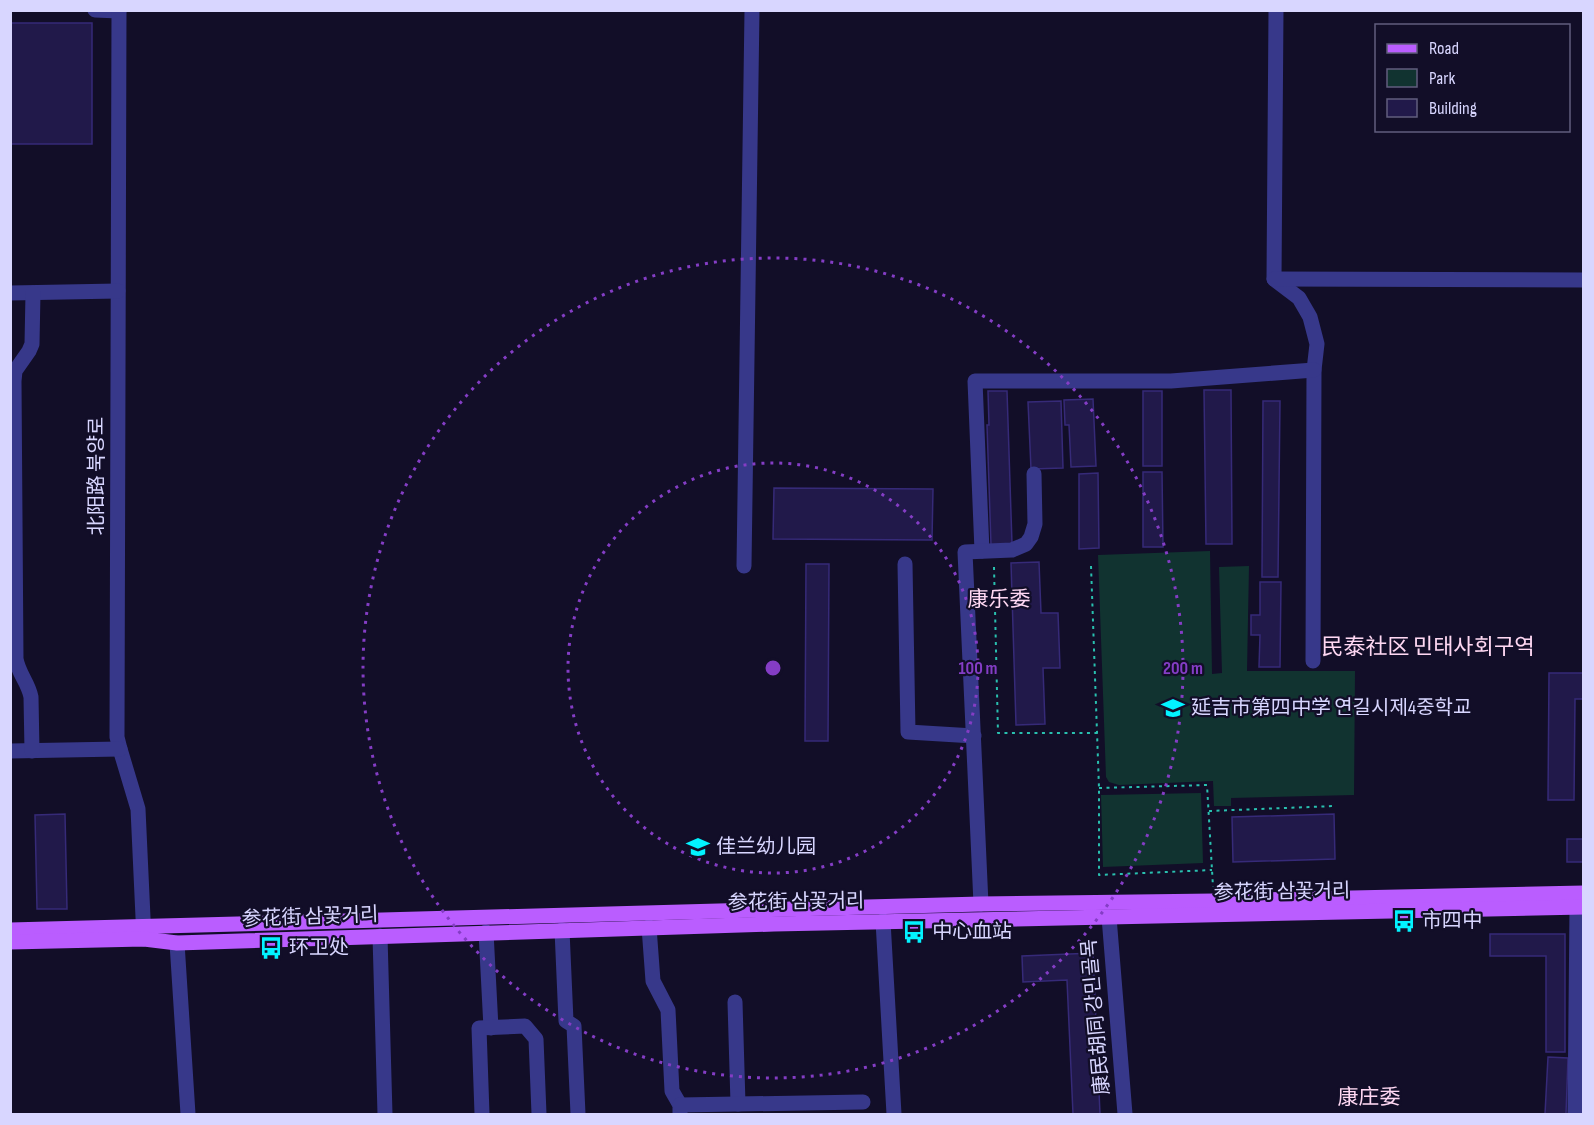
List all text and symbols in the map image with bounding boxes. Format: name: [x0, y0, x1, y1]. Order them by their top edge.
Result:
legend: [1375, 24, 1570, 132]
text: Road: [1429, 38, 1459, 59]
text: Park: [1429, 68, 1455, 89]
text: Building: [1429, 98, 1477, 119]
street label: 北阳路 북양로: [85, 417, 109, 535]
district label: 康乐委: [968, 587, 1031, 612]
district label: 民泰社区 민태사회구역: [1322, 634, 1534, 661]
centre of rings: [763, 658, 783, 678]
text: 100 m: [959, 658, 998, 679]
text: 200 m: [1163, 658, 1203, 679]
school or university icon: 延吉市第四中学 연길시제4중학교: [1160, 695, 1186, 721]
place label: 延吉市第四中学 연길시제4중학교: [1191, 696, 1471, 720]
school or university icon: 佳兰幼儿园: [685, 834, 711, 860]
place label: 佳兰幼儿园: [716, 835, 816, 859]
street label: 参花街 삼꽃거리: [1213, 879, 1351, 905]
street label: 参花街 삼꽃거리: [727, 889, 865, 915]
street label: 参花街 삼꽃거리: [241, 903, 379, 931]
bus stop icon: 市四中: [1391, 908, 1417, 934]
place label: 市四中: [1422, 909, 1482, 933]
bus stop icon: 中心血站: [901, 919, 927, 945]
place label: 中心血站: [932, 920, 1012, 944]
bus stop icon: 环卫处: [258, 935, 284, 961]
place label: 环卫处: [289, 936, 349, 960]
street label: 康民胡同 강민골목: [1077, 938, 1115, 1096]
district label: 康庄委: [1338, 1085, 1401, 1110]

